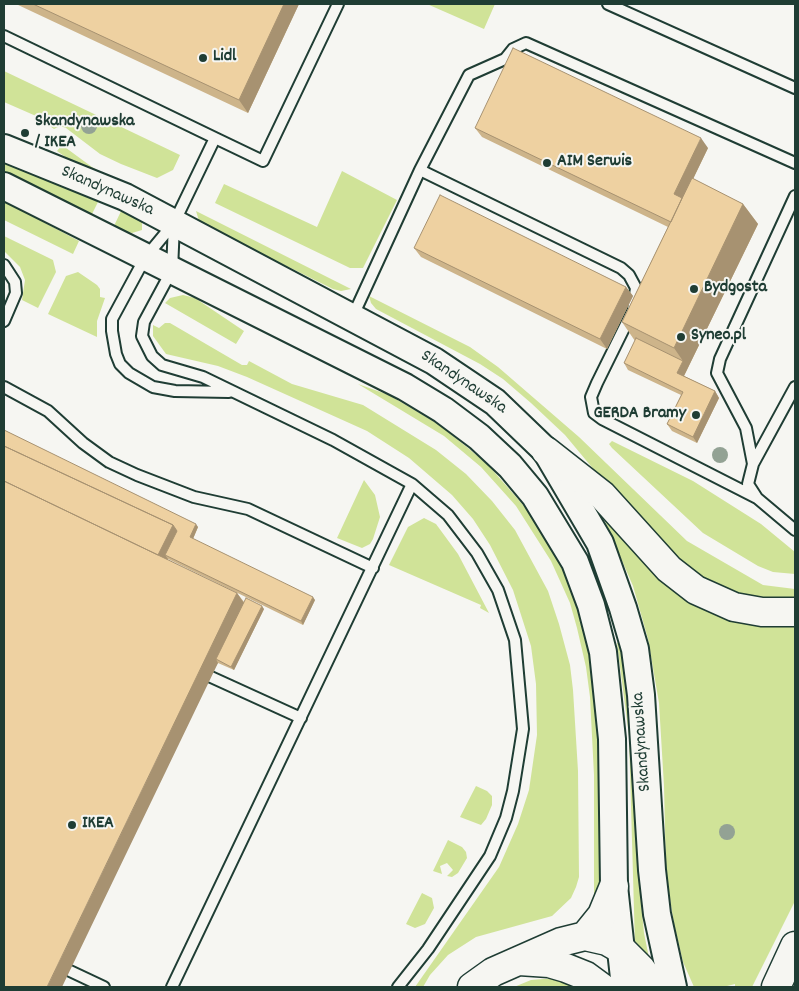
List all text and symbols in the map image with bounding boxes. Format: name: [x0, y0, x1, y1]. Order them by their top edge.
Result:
place label: Lidl: [213, 47, 236, 69]
marker: Lidl: [197, 52, 209, 64]
place label: Skandynawska / IKEA: [35, 112, 135, 154]
marker: Skandynawska / IKEA: [19, 127, 31, 139]
place label: AIM Serwis: [557, 152, 632, 174]
marker: AIM Serwis: [541, 157, 553, 169]
street label: Skandynawska: [57, 162, 157, 222]
place label: Bydgosta: [704, 278, 767, 300]
marker: Bydgosta: [688, 283, 700, 295]
place label: Syneo.pl: [691, 326, 746, 348]
marker: Syneo.pl: [675, 331, 687, 343]
street label: Skandynawska: [416, 346, 510, 420]
place label: GERDA Bramy: [593, 404, 686, 426]
marker: GERDA Bramy: [690, 409, 702, 421]
street label: Skandynawska: [629, 692, 657, 792]
place label: IKEA: [82, 814, 114, 836]
marker: IKEA: [66, 819, 78, 831]

